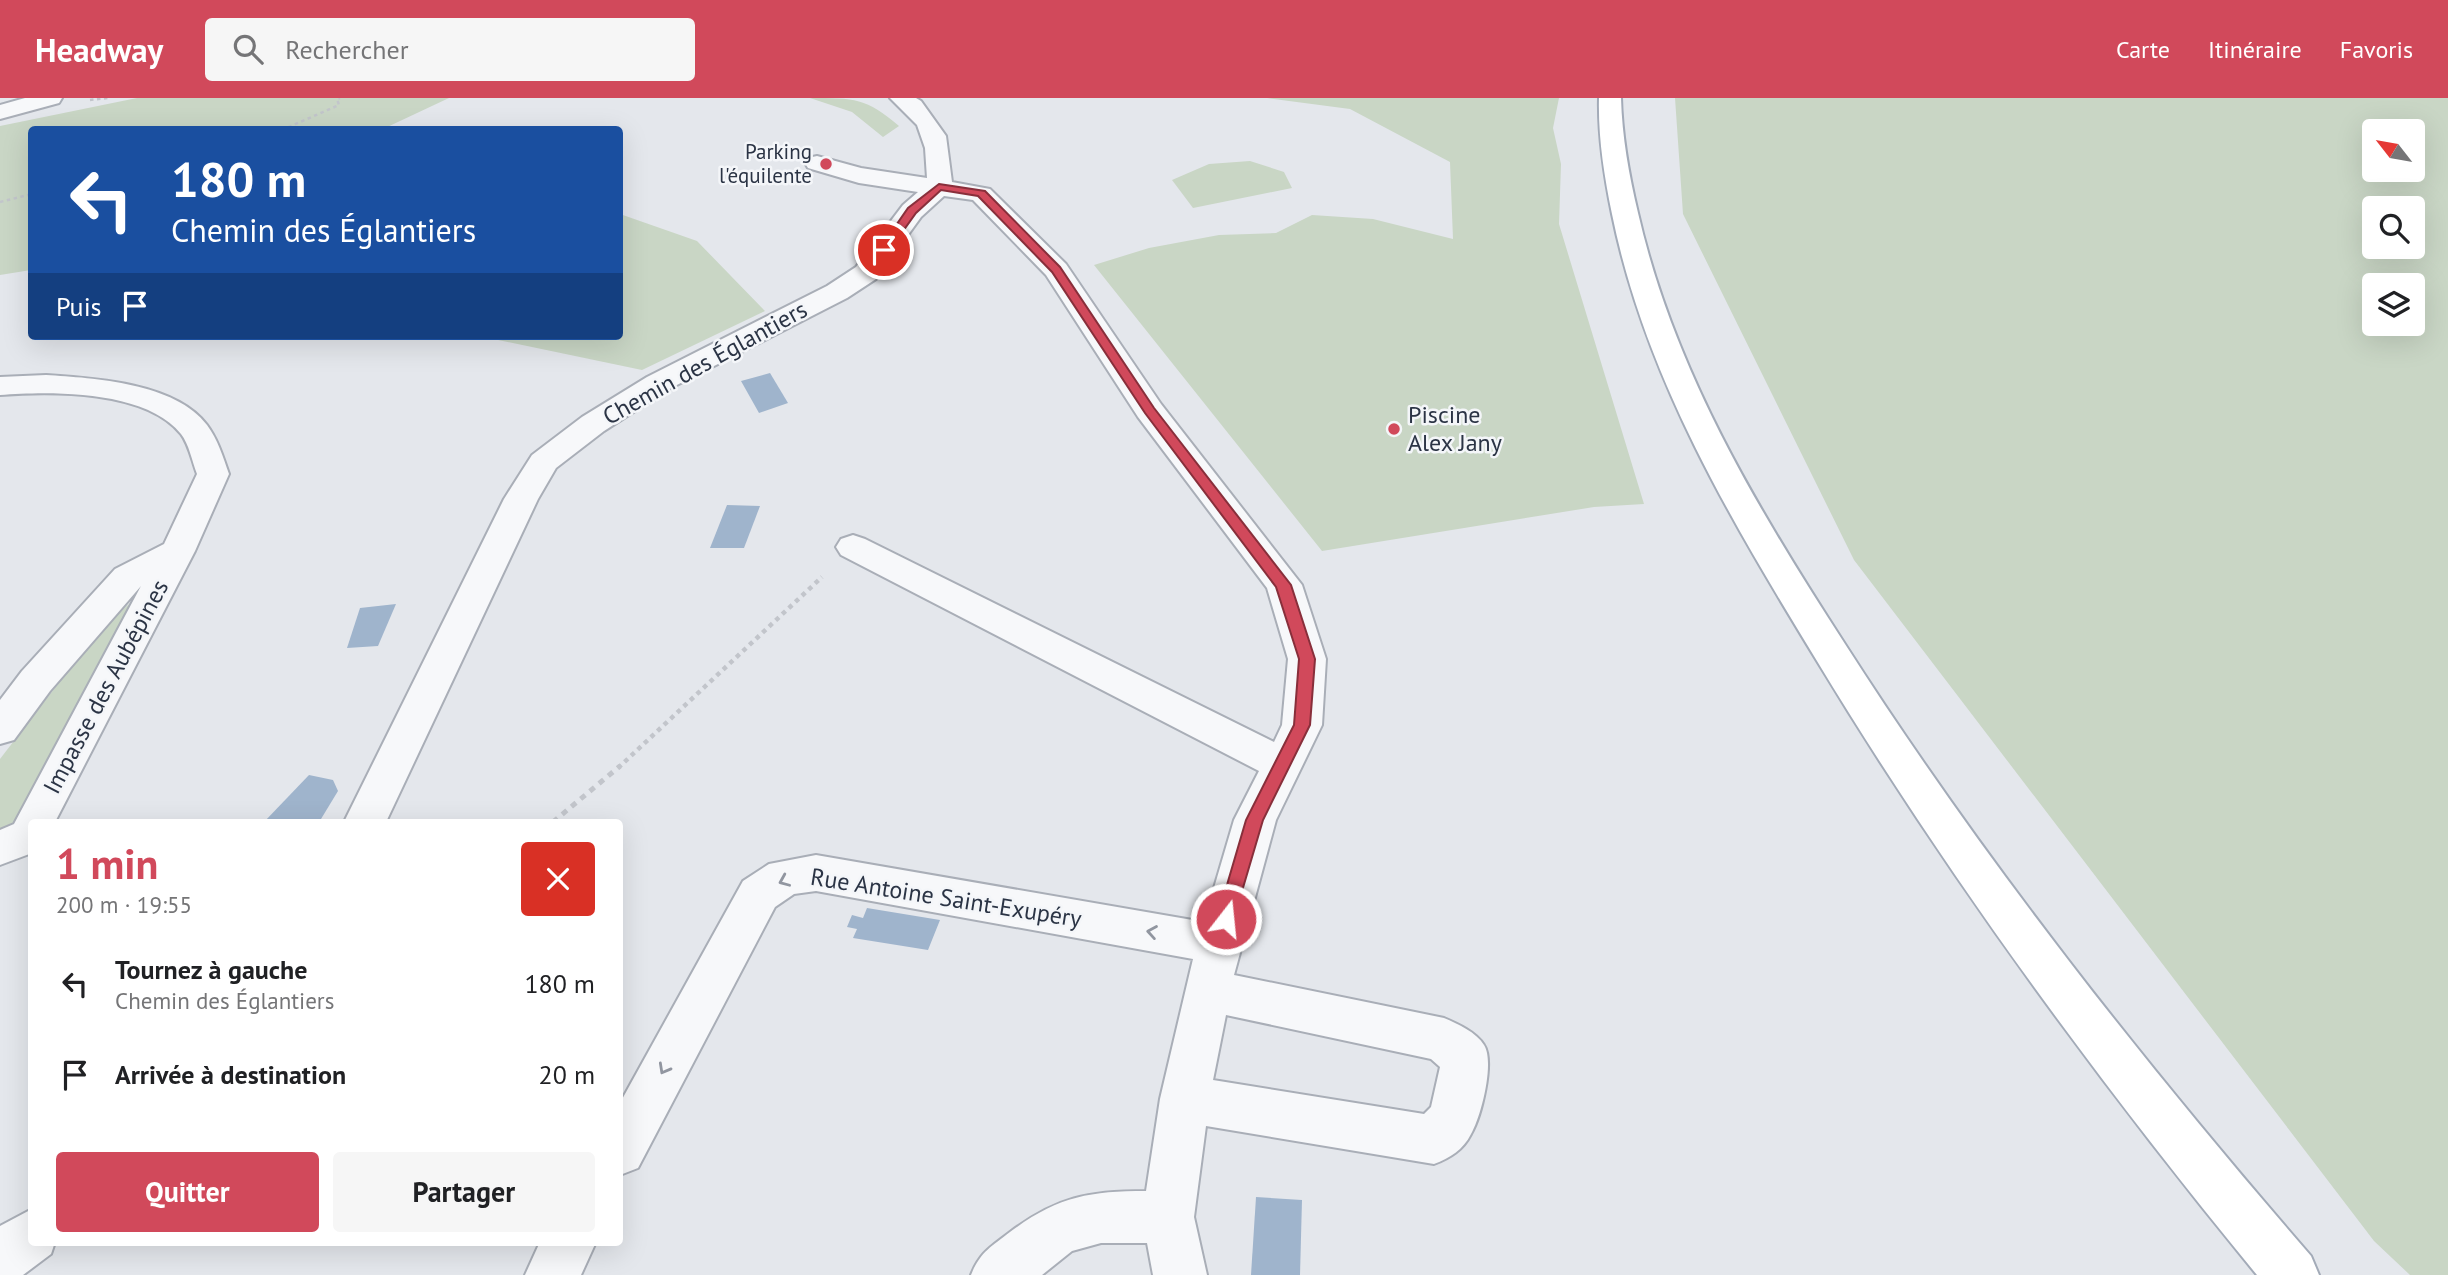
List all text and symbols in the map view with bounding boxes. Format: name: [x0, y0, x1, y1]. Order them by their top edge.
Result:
search box: [205, 18, 695, 81]
text: Headway: [35, 28, 163, 71]
icon: search: [229, 30, 267, 68]
text: Rechercher: [285, 33, 408, 66]
text: Carte: [2116, 34, 2170, 65]
text: Itinéraire: [2208, 34, 2302, 65]
text: Favoris: [2340, 34, 2413, 65]
north arrow: [2362, 119, 2426, 182]
map controls: [2362, 119, 2425, 336]
place label: Parking l'équilente: [719, 138, 812, 189]
text: 180 m: [171, 147, 306, 211]
icon: left: [56, 154, 147, 245]
marker: Parking l'équilente: [818, 156, 834, 172]
button: search: [2362, 196, 2425, 259]
text: Chemin des Églantiers: [171, 209, 476, 251]
pin: [854, 220, 914, 280]
icon: arrive: [865, 231, 903, 269]
button: layers: [2362, 273, 2425, 336]
icon: arrive: [116, 287, 154, 325]
text: Puis: [56, 290, 102, 323]
street label: Chemin des Églantiers: [597, 294, 812, 432]
place label: Piscine Alex Jany: [1408, 399, 1502, 458]
marker: Piscine Alex Jany: [1386, 421, 1402, 437]
street label: Impasse des Aubépines: [36, 574, 175, 799]
text: 1 min: [56, 836, 158, 891]
button: close: [521, 842, 595, 916]
street label: Rue Antoine Saint-Exupéry: [808, 861, 1084, 934]
one-way arrow: [779, 872, 791, 886]
position arrow: [1189, 882, 1263, 956]
text: 200 m · 19:55: [56, 890, 192, 919]
one-way arrow: [1146, 925, 1158, 940]
text: Tournez à gauche: [115, 953, 307, 986]
icon: left: [56, 965, 94, 1003]
text: 180 m: [524, 967, 595, 1000]
text: Chemin des Églantiers: [115, 986, 334, 1015]
icon: arrive: [56, 1056, 94, 1094]
text: Arrivée à destination: [115, 1058, 346, 1091]
text: 20 m: [539, 1058, 595, 1091]
one-way arrow: [659, 1062, 672, 1074]
button: Quitter: [56, 1152, 319, 1232]
button: Partager: [333, 1152, 595, 1232]

